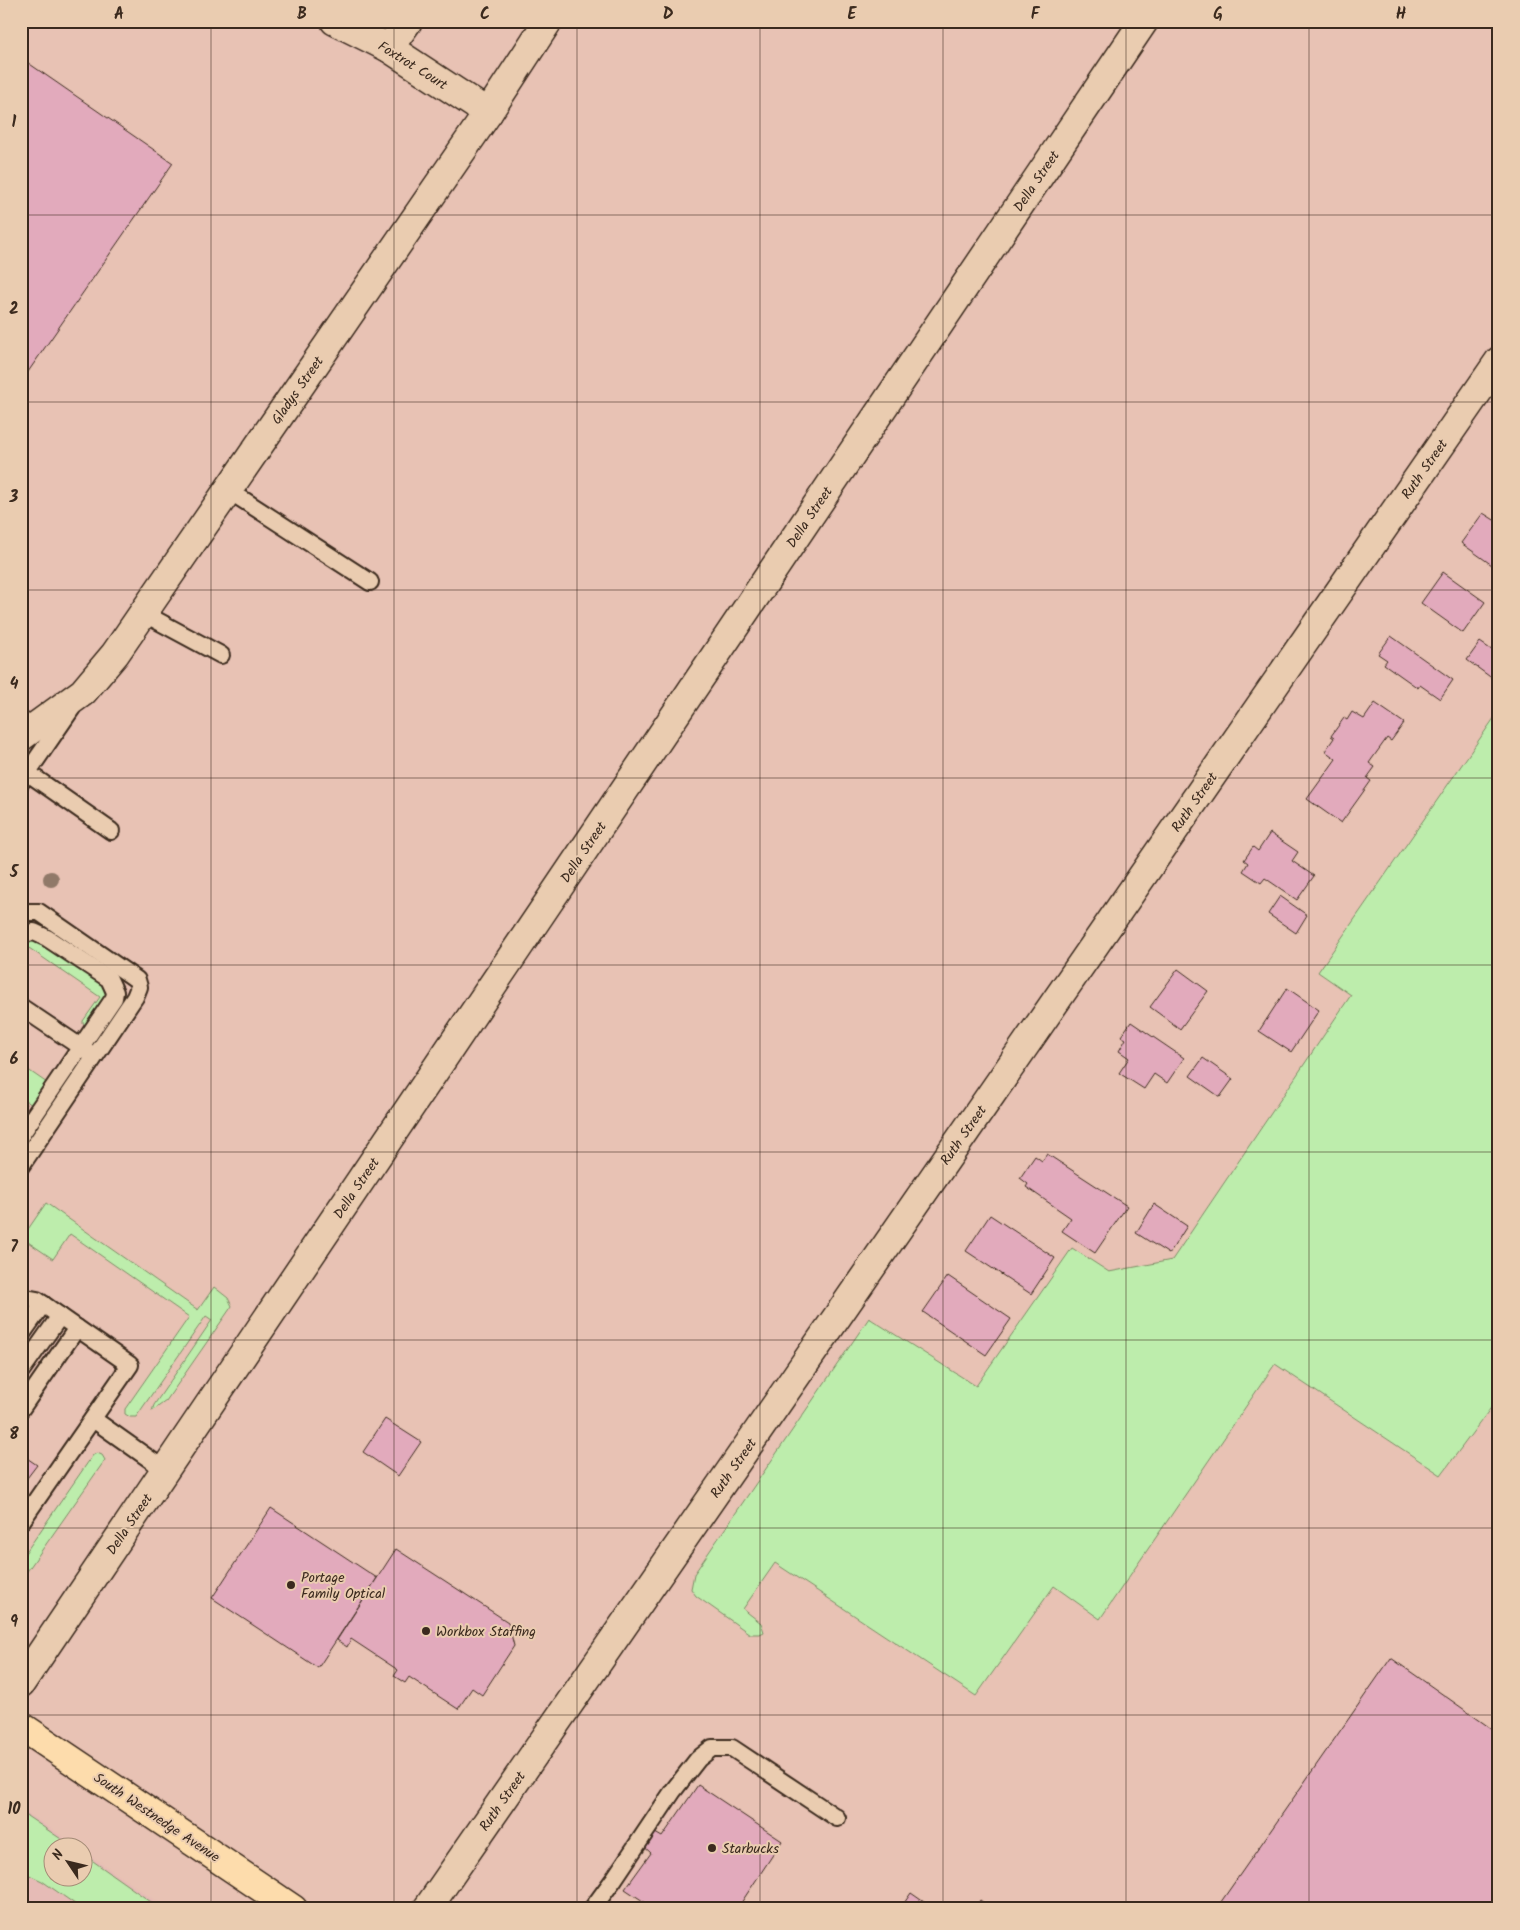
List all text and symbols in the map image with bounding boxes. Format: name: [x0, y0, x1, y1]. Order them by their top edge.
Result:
text: A: [114, 2, 124, 27]
text: B: [297, 2, 307, 27]
text: C: [480, 2, 490, 27]
text: D: [663, 2, 674, 27]
text: E: [848, 2, 858, 27]
text: F: [1031, 2, 1041, 27]
text: G: [1213, 2, 1223, 27]
text: H: [1396, 2, 1406, 27]
street label: Foxtrot Court: [373, 36, 452, 96]
text: 1: [12, 110, 17, 135]
street label: Della Street: [1008, 146, 1066, 217]
text: 2: [9, 297, 19, 322]
street label: Gladys Street: [266, 351, 330, 429]
street label: Ruth Street: [1396, 435, 1454, 504]
street label: Della Street: [781, 482, 839, 553]
text: 3: [9, 485, 19, 510]
text: 4: [10, 672, 19, 697]
street label: Ruth Street: [1166, 768, 1224, 837]
street label: Della Street: [555, 817, 613, 888]
text: 5: [9, 860, 20, 885]
text: 6: [10, 1047, 19, 1072]
street label: Ruth Street: [935, 1101, 993, 1170]
street label: Della Street: [328, 1153, 386, 1224]
text: 7: [10, 1235, 18, 1260]
text: 8: [9, 1422, 19, 1447]
street label: Ruth Street: [705, 1434, 763, 1503]
street label: Della Street: [101, 1489, 159, 1560]
place label: Portage Family Optical: [301, 1567, 386, 1605]
marker: Portage Family Optical: [285, 1579, 297, 1591]
text: 9: [10, 1610, 18, 1635]
place label: Workbox Staffing: [436, 1621, 536, 1643]
marker: Workbox Staffing: [420, 1625, 432, 1637]
street label: South Westnedge Avenue: [89, 1767, 225, 1869]
street label: Ruth Street: [474, 1767, 532, 1836]
text: 10: [7, 1797, 21, 1822]
north arrow: [42, 1838, 92, 1888]
place label: Starbucks: [722, 1838, 779, 1860]
marker: Starbucks: [706, 1842, 718, 1854]
text: N: [47, 1845, 70, 1865]

